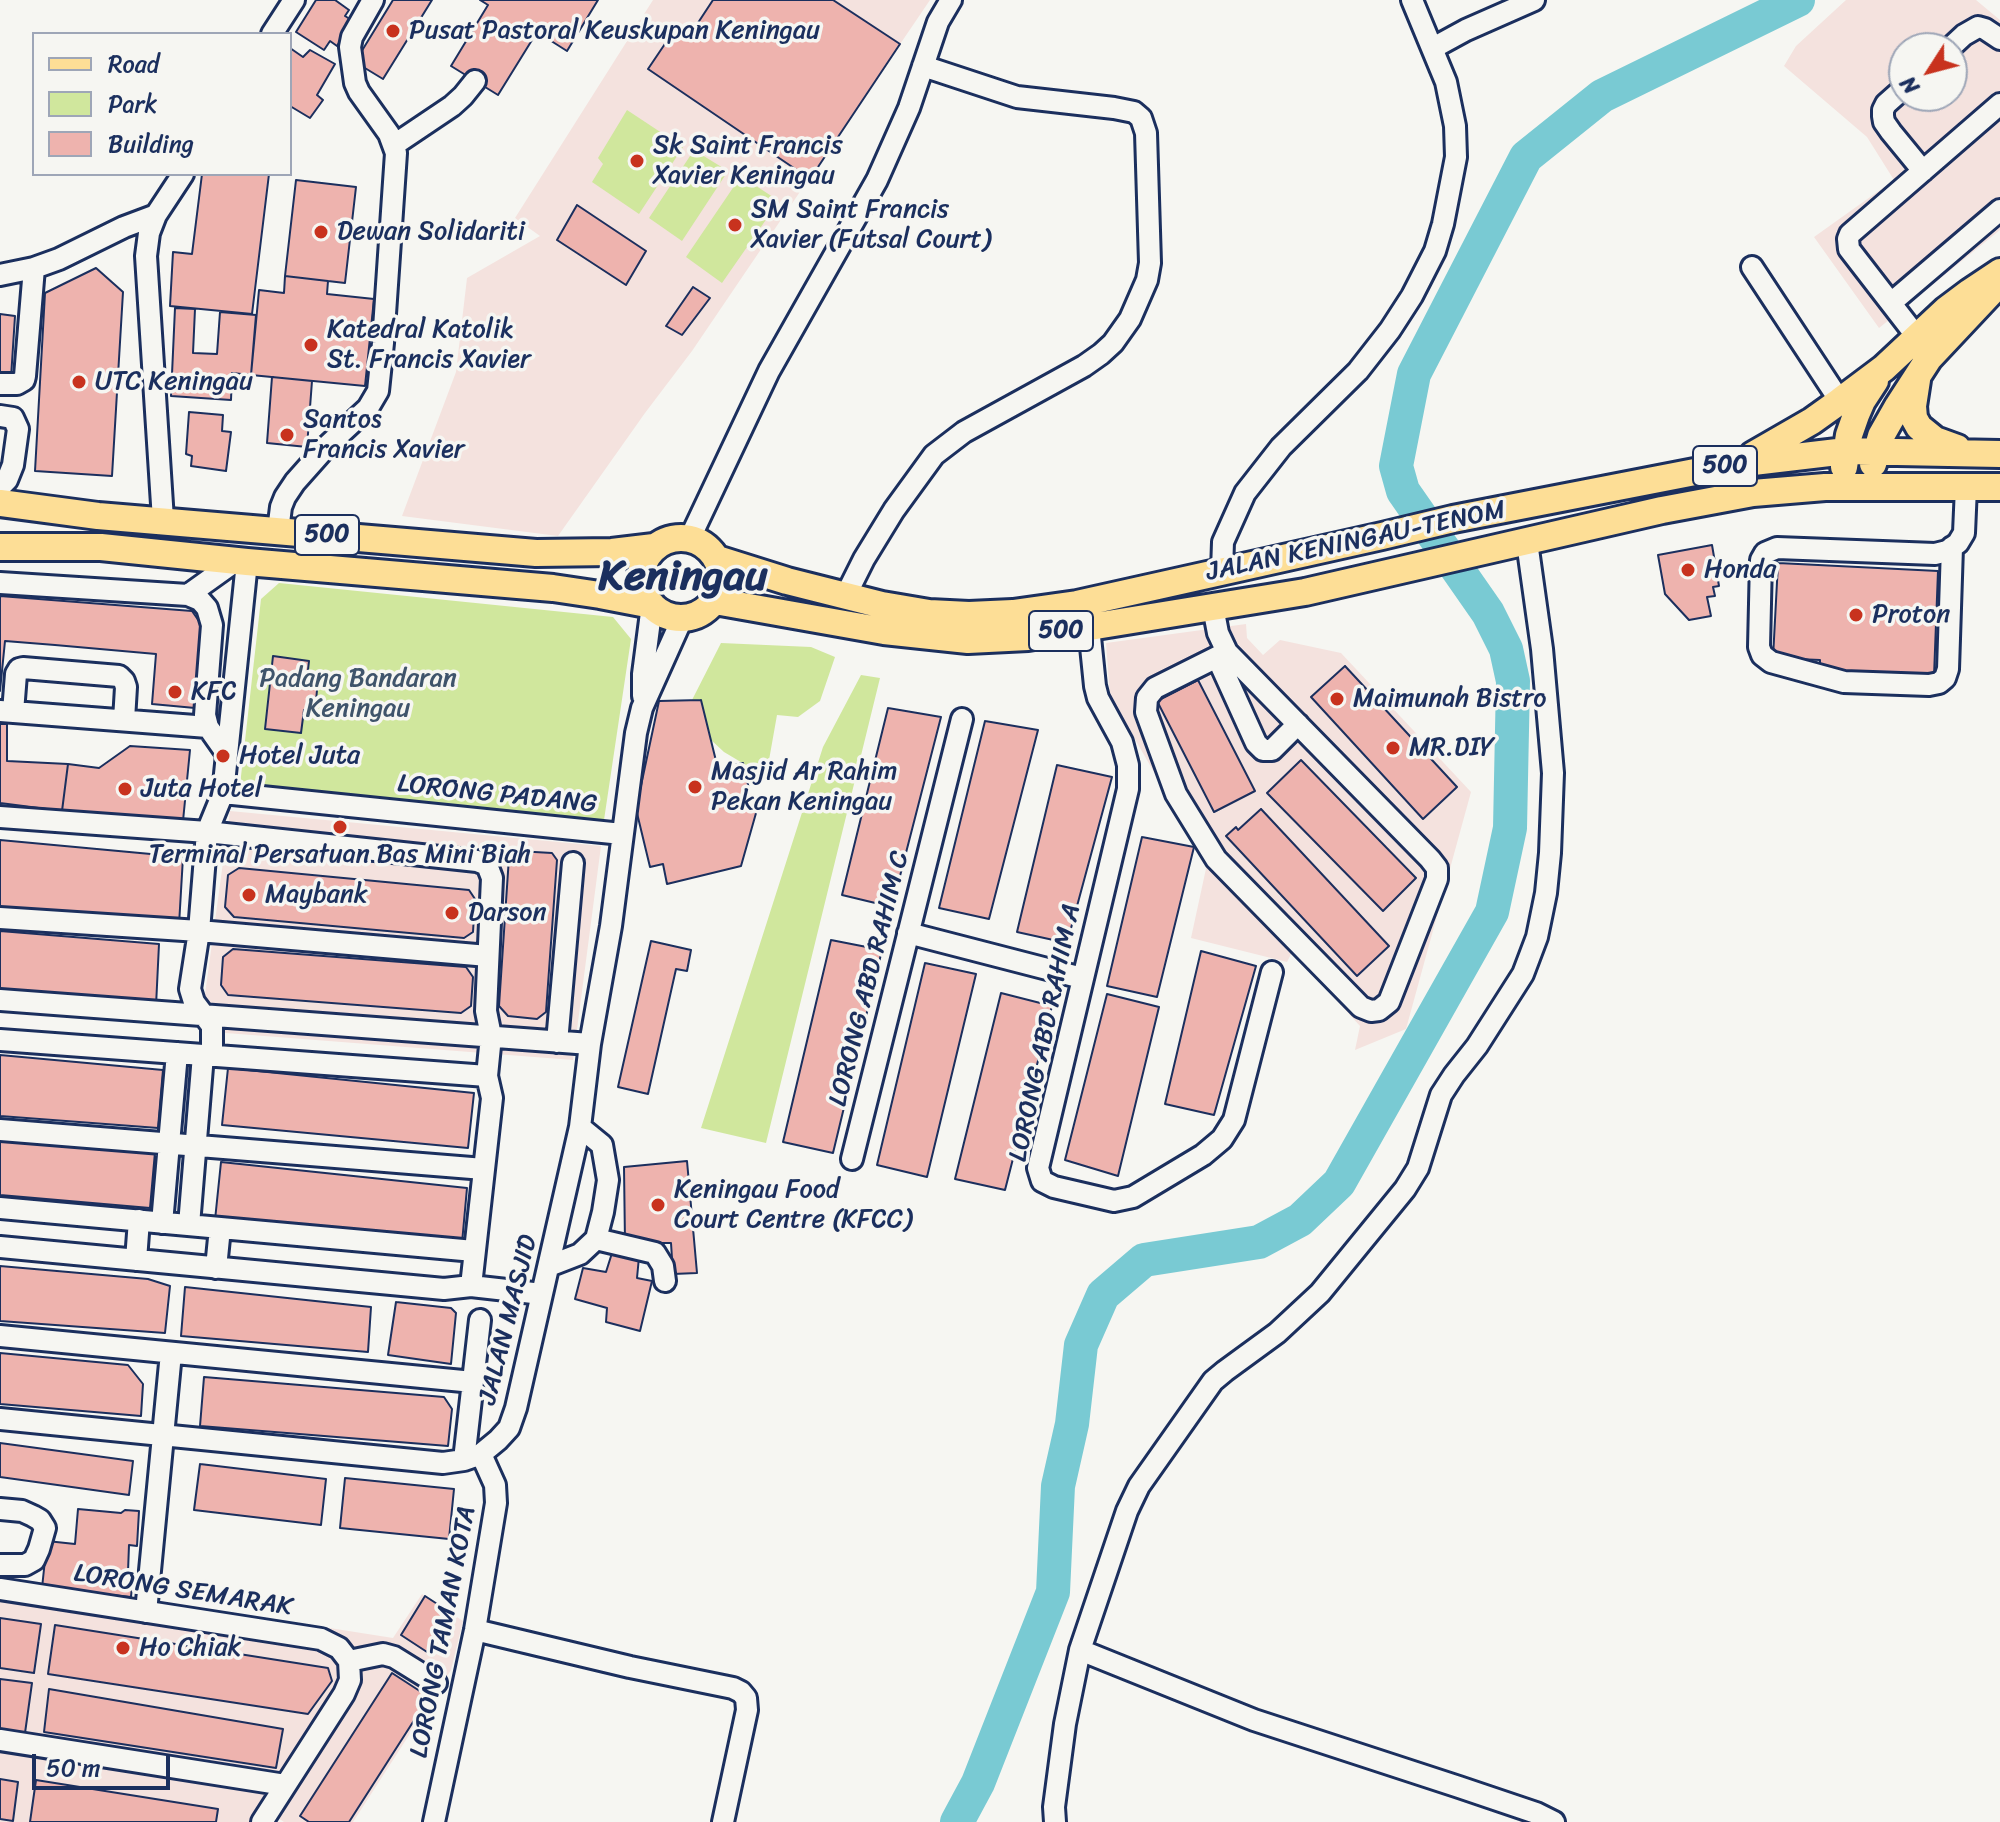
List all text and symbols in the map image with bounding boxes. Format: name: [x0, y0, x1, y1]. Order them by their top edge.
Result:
place label: Pusat Pastoral Keuskupan Keningau: [409, 15, 820, 47]
marker: Pusat Pastoral Keuskupan Keningau: [384, 22, 402, 40]
legend: [32, 32, 292, 176]
north arrow: [1888, 32, 1968, 112]
text: Road: [108, 43, 159, 85]
text: N: [1890, 68, 1930, 103]
text: Park: [108, 83, 157, 125]
text: Building: [108, 123, 194, 165]
place label: Sk Saint Francis Xavier Keningau: [653, 130, 843, 192]
marker: Sk Saint Francis Xavier Keningau: [628, 152, 646, 170]
place label: SM Saint Francis Xavier (Futsal Court): [751, 194, 991, 256]
place label: Dewan Solidariti: [337, 216, 525, 248]
marker: SM Saint Francis Xavier (Futsal Court): [726, 216, 744, 234]
marker: Dewan Solidariti: [312, 223, 330, 241]
place label: Katedral Katolik St. Francis Xavier: [327, 314, 531, 376]
marker: Katedral Katolik St. Francis Xavier: [302, 336, 320, 354]
place label: UTC Keningau: [95, 366, 253, 398]
marker: UTC Keningau: [70, 373, 88, 391]
place label: Santos Francis Xavier: [303, 404, 464, 466]
marker: Santos Francis Xavier: [278, 426, 296, 444]
road number: 500: [1693, 446, 1757, 486]
street label: JALAN KENINGAU-TENOM: [1204, 495, 1508, 589]
road number: 500: [295, 515, 359, 555]
district label: Keningau: [599, 553, 767, 603]
place label: Honda: [1704, 554, 1776, 586]
marker: Honda: [1679, 561, 1697, 579]
place label: Proton: [1872, 599, 1950, 631]
marker: Proton: [1847, 606, 1865, 624]
road number: 500: [1029, 611, 1093, 651]
park label: Padang Bandaran Keningau: [259, 663, 457, 724]
place label: KFC: [191, 676, 237, 708]
marker: KFC: [166, 683, 184, 701]
place label: Maimunah Bistro: [1353, 683, 1547, 715]
marker: Maimunah Bistro: [1328, 690, 1346, 708]
place label: MR.DIY: [1409, 732, 1494, 764]
marker: MR.DIY: [1384, 739, 1402, 757]
place label: Hotel Juta: [239, 740, 360, 772]
marker: Hotel Juta: [214, 747, 232, 765]
place label: Masjid Ar Rahim Pekan Keningau: [711, 756, 897, 818]
street label: LORONG PADANG: [396, 769, 598, 821]
place label: Juta Hotel: [141, 773, 262, 805]
marker: Masjid Ar Rahim Pekan Keningau: [686, 778, 704, 796]
marker: Juta Hotel: [116, 780, 134, 798]
marker: Terminal Persatuan Bas Mini Biah: [331, 818, 349, 836]
place label: Terminal Persatuan Bas Mini Biah: [149, 839, 531, 871]
street label: LORONG ABD RAHIM C: [823, 848, 917, 1110]
place label: Maybank: [265, 879, 368, 911]
marker: Maybank: [240, 886, 258, 904]
place label: Darson: [468, 897, 547, 929]
street label: LORONG ABD RAHIM A: [1003, 901, 1089, 1165]
marker: Darson: [443, 904, 461, 922]
place label: Keningau Food Court Centre (KFCC): [674, 1174, 912, 1236]
marker: Keningau Food Court Centre (KFCC): [649, 1196, 667, 1214]
street label: JALAN MASJID: [473, 1232, 545, 1408]
street label: LORONG TAMAN KOTA: [404, 1504, 484, 1760]
street label: LORONG SEMARAK: [72, 1558, 294, 1624]
place label: Ho Chiak: [139, 1632, 241, 1664]
marker: Ho Chiak: [114, 1639, 132, 1657]
scale bar: [36, 1738, 174, 1788]
text: 50 m: [46, 1747, 101, 1789]

